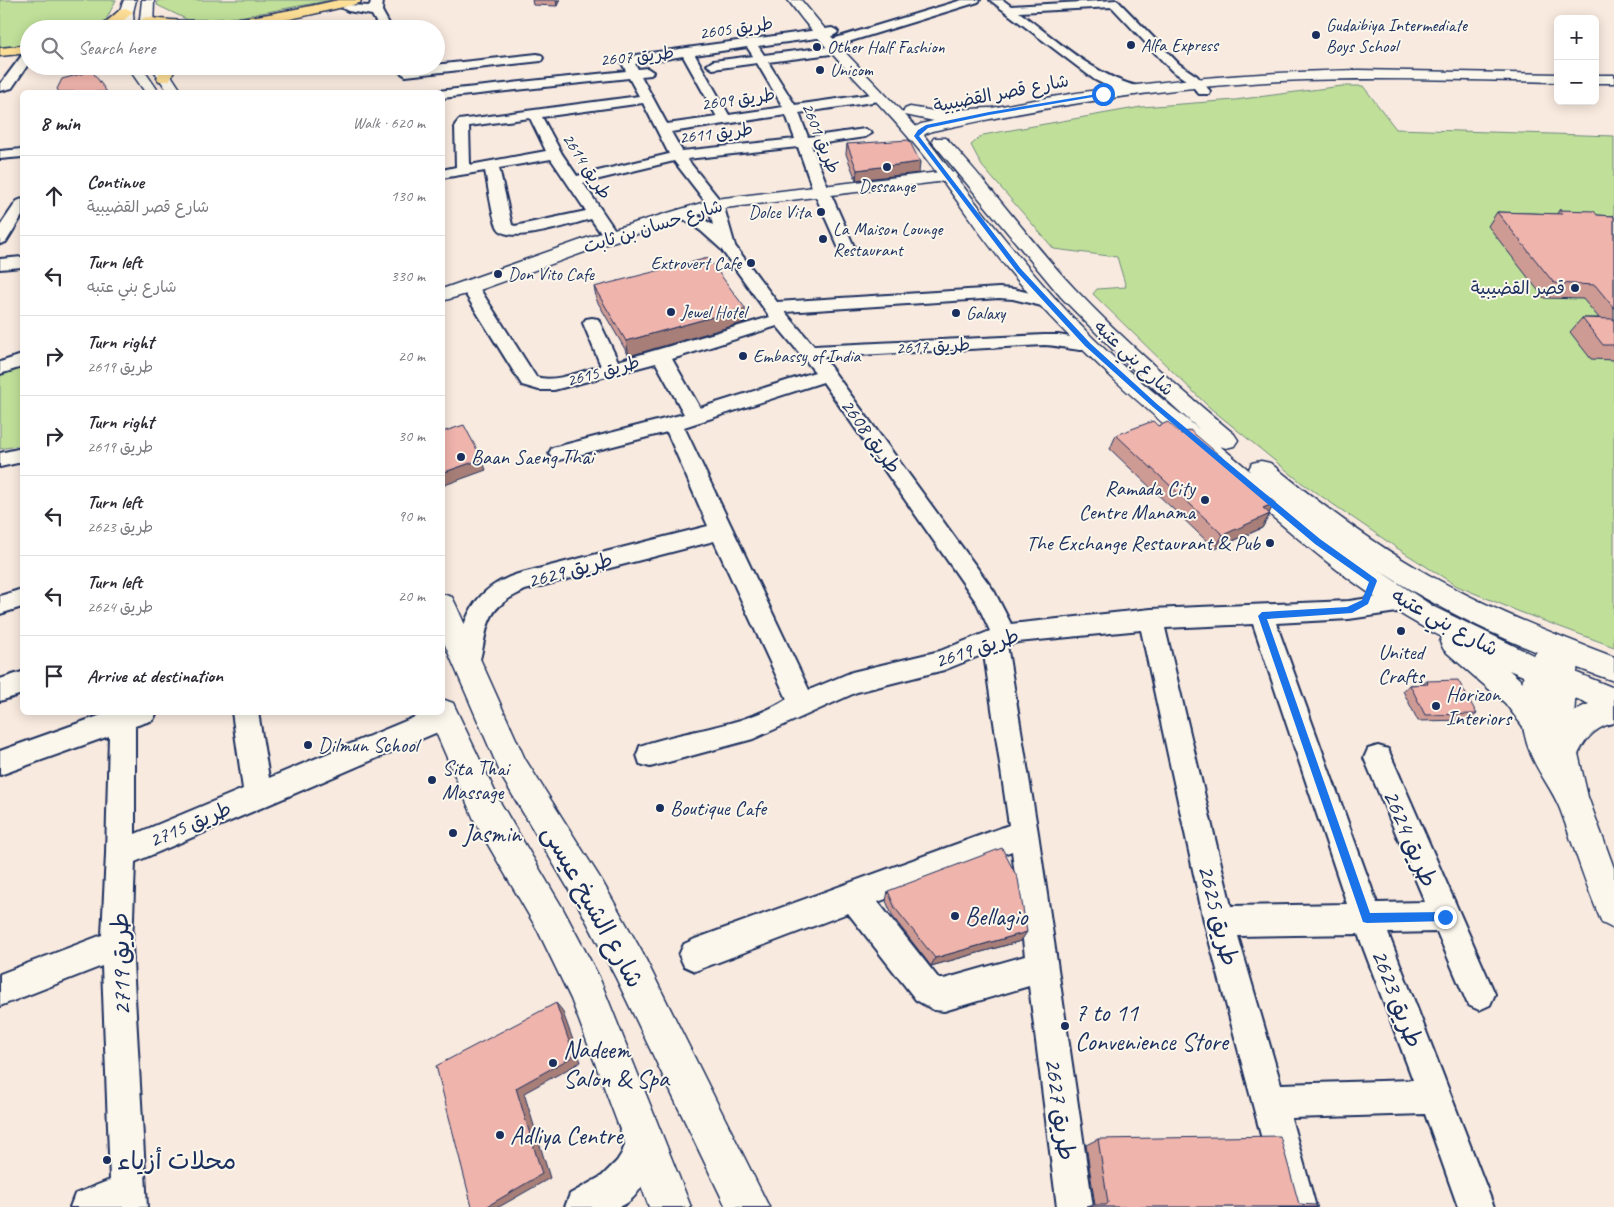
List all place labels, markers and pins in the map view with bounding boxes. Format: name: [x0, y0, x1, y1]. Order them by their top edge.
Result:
place label: Gudaibiya Intermediate Boys School: [1326, 14, 1468, 57]
marker: Gudaibiya Intermediate Boys School: [1310, 29, 1322, 41]
place label: Alfa Express: [1141, 34, 1220, 56]
place label: Other Half Fashion: [827, 36, 946, 58]
marker: Alfa Express: [1125, 39, 1137, 51]
marker: Other Half Fashion: [811, 41, 823, 53]
place label: Unicom: [830, 59, 874, 81]
marker: Unicom: [814, 64, 826, 76]
marker: Dessange: [881, 161, 893, 173]
place label: Dessange: [859, 175, 916, 197]
place label: Dolce Vita: [748, 201, 812, 223]
marker: Dolce Vita: [815, 206, 827, 218]
place label: La Maison Lounge Restaurant: [833, 218, 944, 261]
marker: La Maison Lounge Restaurant: [817, 233, 829, 245]
place label: Extrovert Cafe: [651, 252, 742, 274]
marker: Extrovert Cafe: [745, 257, 757, 269]
place label: Don Vito Cafe: [508, 263, 595, 285]
marker: Don Vito Cafe: [492, 268, 504, 280]
place label: قصر القضيبية: [1471, 277, 1565, 299]
marker: قصر القضيبية: [1569, 282, 1581, 294]
place label: Jewel Hotel: [680, 301, 749, 323]
place label: Galaxy: [966, 302, 1007, 324]
marker: Jewel Hotel: [665, 306, 677, 318]
marker: Galaxy: [950, 307, 962, 319]
place label: Embassy of India: [753, 345, 862, 367]
marker: Embassy of India: [737, 350, 749, 362]
place label: Baan Saeng Thai: [471, 444, 596, 470]
marker: Baan Saeng Thai: [455, 451, 467, 463]
place label: Ramada City Centre Manama: [1079, 475, 1197, 525]
marker: Ramada City Centre Manama: [1199, 494, 1211, 506]
place label: The Exchange Restaurant & Pub: [1026, 530, 1262, 556]
marker: The Exchange Restaurant & Pub: [1264, 537, 1276, 549]
marker: United Crafts: [1395, 625, 1407, 637]
place label: United Crafts: [1378, 639, 1427, 689]
place label: Horizon Interiors: [1446, 681, 1513, 731]
marker: Horizon Interiors: [1430, 700, 1442, 712]
place label: Dilmun School: [318, 732, 422, 758]
marker: Dilmun School: [302, 739, 314, 751]
place label: Sita Thai Massage: [442, 755, 512, 805]
marker: Sita Thai Massage: [426, 774, 438, 786]
place label: Boutique Cafe: [670, 795, 768, 821]
marker: Boutique Cafe: [654, 802, 666, 814]
place label: Jasmin: [462, 818, 523, 850]
marker: Jasmin: [447, 827, 459, 839]
place label: Bellagio: [965, 901, 1028, 933]
marker: Bellagio: [949, 910, 961, 922]
place label: 7 to 11 Convenience Store: [1075, 997, 1230, 1058]
marker: 7 to 11 Convenience Store: [1059, 1020, 1071, 1032]
place label: Nadeem Salon & Spa: [563, 1034, 671, 1095]
marker: Nadeem Salon & Spa: [547, 1057, 559, 1069]
place label: Adliya Centre: [510, 1120, 624, 1152]
marker: Adliya Centre: [494, 1129, 506, 1141]
place label: محلات أزياء: [117, 1145, 236, 1177]
marker: محلات أزياء: [101, 1154, 113, 1166]

